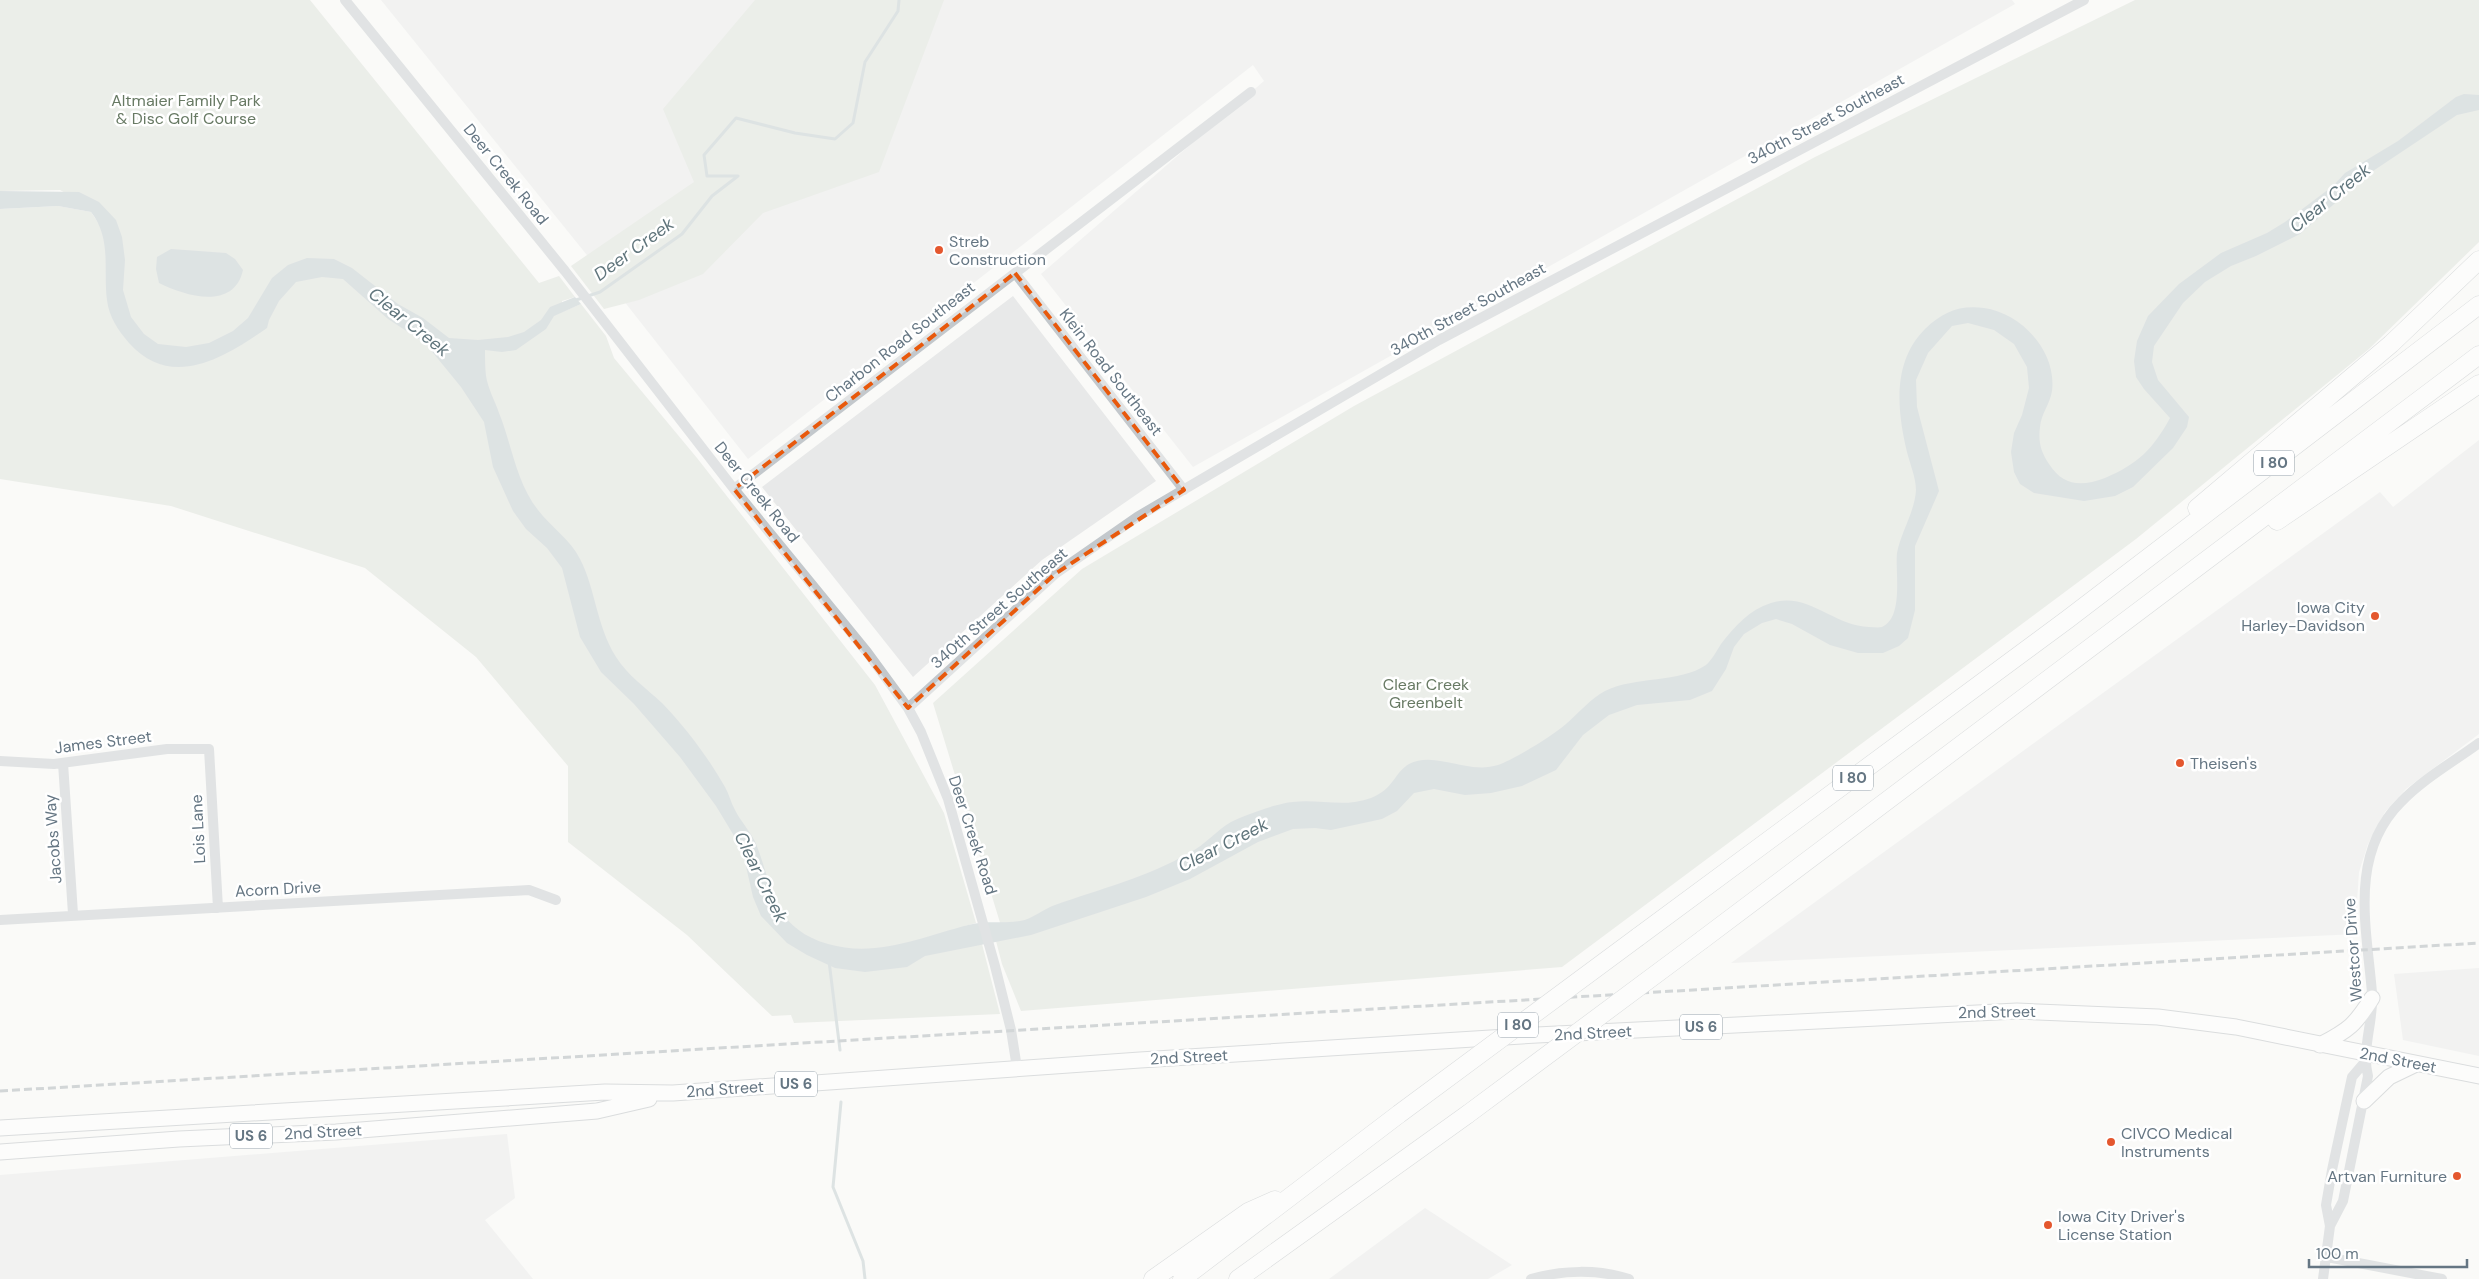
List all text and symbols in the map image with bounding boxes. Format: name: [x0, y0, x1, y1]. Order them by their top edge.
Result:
street label: 340th Street Southeast: [1744, 69, 1908, 169]
park label: Altmaier Family Park & Disc Golf Course: [111, 90, 261, 129]
street label: Deer Creek Road: [459, 119, 553, 229]
water label: Clear Creek: [2284, 157, 2376, 238]
water label: Deer Creek: [589, 211, 680, 286]
place label: Streb Construction: [949, 231, 1046, 270]
marker: Streb Construction: [933, 244, 945, 256]
street label: 340th Street Southeast: [1387, 257, 1549, 361]
street label: Charbon Road Southeast: [821, 277, 979, 407]
water label: Clear Creek: [363, 282, 455, 363]
street label: Klein Road Southeast: [1055, 304, 1167, 440]
street label: Deer Creek Road: [710, 437, 804, 547]
road number: I 80: [2254, 450, 2294, 476]
street label: 340th Street Southeast: [926, 543, 1072, 673]
place label: Iowa City Harley-Davidson: [2241, 597, 2365, 636]
marker: Iowa City Harley-Davidson: [2369, 610, 2381, 622]
park label: Clear Creek Greenbelt: [1383, 674, 1469, 713]
street label: James Street: [53, 726, 153, 758]
place label: Theisen's: [2190, 753, 2257, 774]
marker: Theisen's: [2174, 757, 2186, 769]
road number: I 80: [1833, 766, 1873, 790]
street label: Deer Creek Road: [944, 773, 1002, 897]
street label: Jacobs Way: [39, 793, 67, 884]
street label: Lois Lane: [186, 794, 210, 864]
water label: Clear Creek: [1174, 812, 1273, 878]
water label: Clear Creek: [729, 828, 794, 927]
street label: Acorn Drive: [234, 876, 322, 902]
street label: Westcor Drive: [2339, 897, 2367, 1003]
street label: 2nd Street: [1958, 1001, 2036, 1023]
road number: I 80: [1498, 1012, 1538, 1038]
road number: US 6: [1680, 1014, 1722, 1040]
street label: 2nd Street: [1553, 1020, 1633, 1046]
street label: 2nd Street: [2358, 1042, 2438, 1078]
street label: 2nd Street: [1149, 1044, 1229, 1070]
road number: US 6: [775, 1072, 817, 1096]
street label: 2nd Street: [685, 1076, 765, 1102]
street label: 2nd Street: [283, 1119, 363, 1145]
place label: CIVCO Medical Instruments: [2121, 1123, 2232, 1162]
road number: US 6: [230, 1124, 272, 1148]
marker: CIVCO Medical Instruments: [2105, 1136, 2117, 1148]
place label: Artvan Furniture: [2327, 1166, 2447, 1187]
marker: Artvan Furniture: [2451, 1170, 2463, 1182]
place label: Iowa City Driver's License Station: [2058, 1206, 2185, 1245]
marker: Iowa City Driver's License Station: [2042, 1219, 2054, 1231]
scale bar: [2309, 1236, 2466, 1268]
text: 100 m: [2316, 1244, 2359, 1264]

